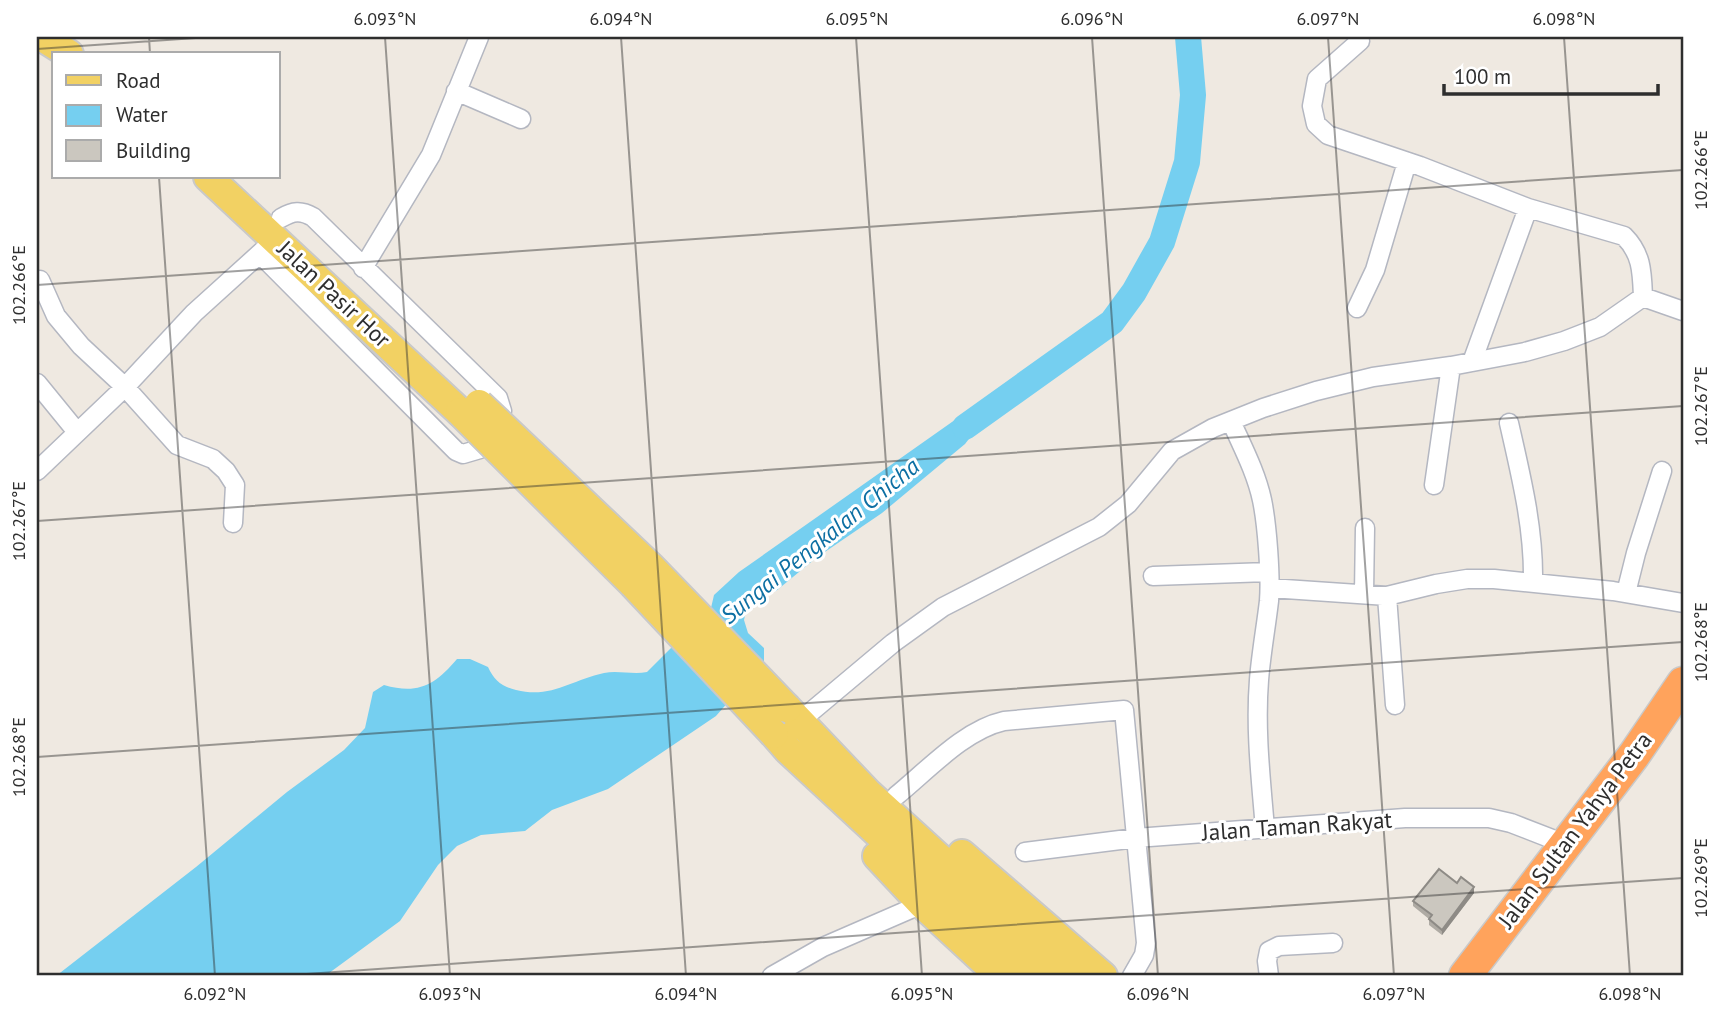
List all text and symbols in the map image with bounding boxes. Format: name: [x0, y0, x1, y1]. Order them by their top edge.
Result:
text: 6.093°N: [354, 7, 416, 30]
text: 6.094°N: [590, 7, 652, 30]
text: 6.095°N: [826, 7, 888, 30]
text: 6.096°N: [1061, 7, 1123, 30]
text: 6.097°N: [1297, 7, 1359, 30]
text: 6.098°N: [1533, 7, 1595, 30]
legend: [52, 52, 280, 178]
scale bar: [1444, 52, 1657, 96]
text: 100 m: [1454, 63, 1511, 90]
text: Road: [116, 67, 160, 94]
text: Water: [116, 101, 168, 128]
text: 102.266°E: [1689, 130, 1712, 210]
text: Building: [116, 137, 191, 164]
street label: Jalan Pasir Hor: [271, 233, 397, 353]
text: 102.266°E: [7, 245, 30, 325]
text: 102.267°E: [1689, 366, 1712, 446]
water label: Sungai Pengkalan Chicha: [714, 451, 926, 630]
text: 102.267°E: [7, 481, 30, 561]
text: 102.268°E: [1689, 602, 1712, 682]
text: 102.268°E: [7, 717, 30, 797]
street label: Jalan Sultan Yahya Petra: [1491, 726, 1658, 934]
street label: Jalan Taman Rakyat: [1200, 804, 1393, 847]
text: 102.269°E: [1689, 838, 1712, 918]
text: 6.092°N: [184, 982, 246, 1005]
text: 6.093°N: [419, 982, 481, 1005]
text: 6.094°N: [655, 982, 717, 1005]
text: 6.095°N: [891, 982, 953, 1005]
text: 6.096°N: [1127, 982, 1189, 1005]
text: 6.097°N: [1363, 982, 1425, 1005]
text: 6.098°N: [1599, 982, 1661, 1005]

